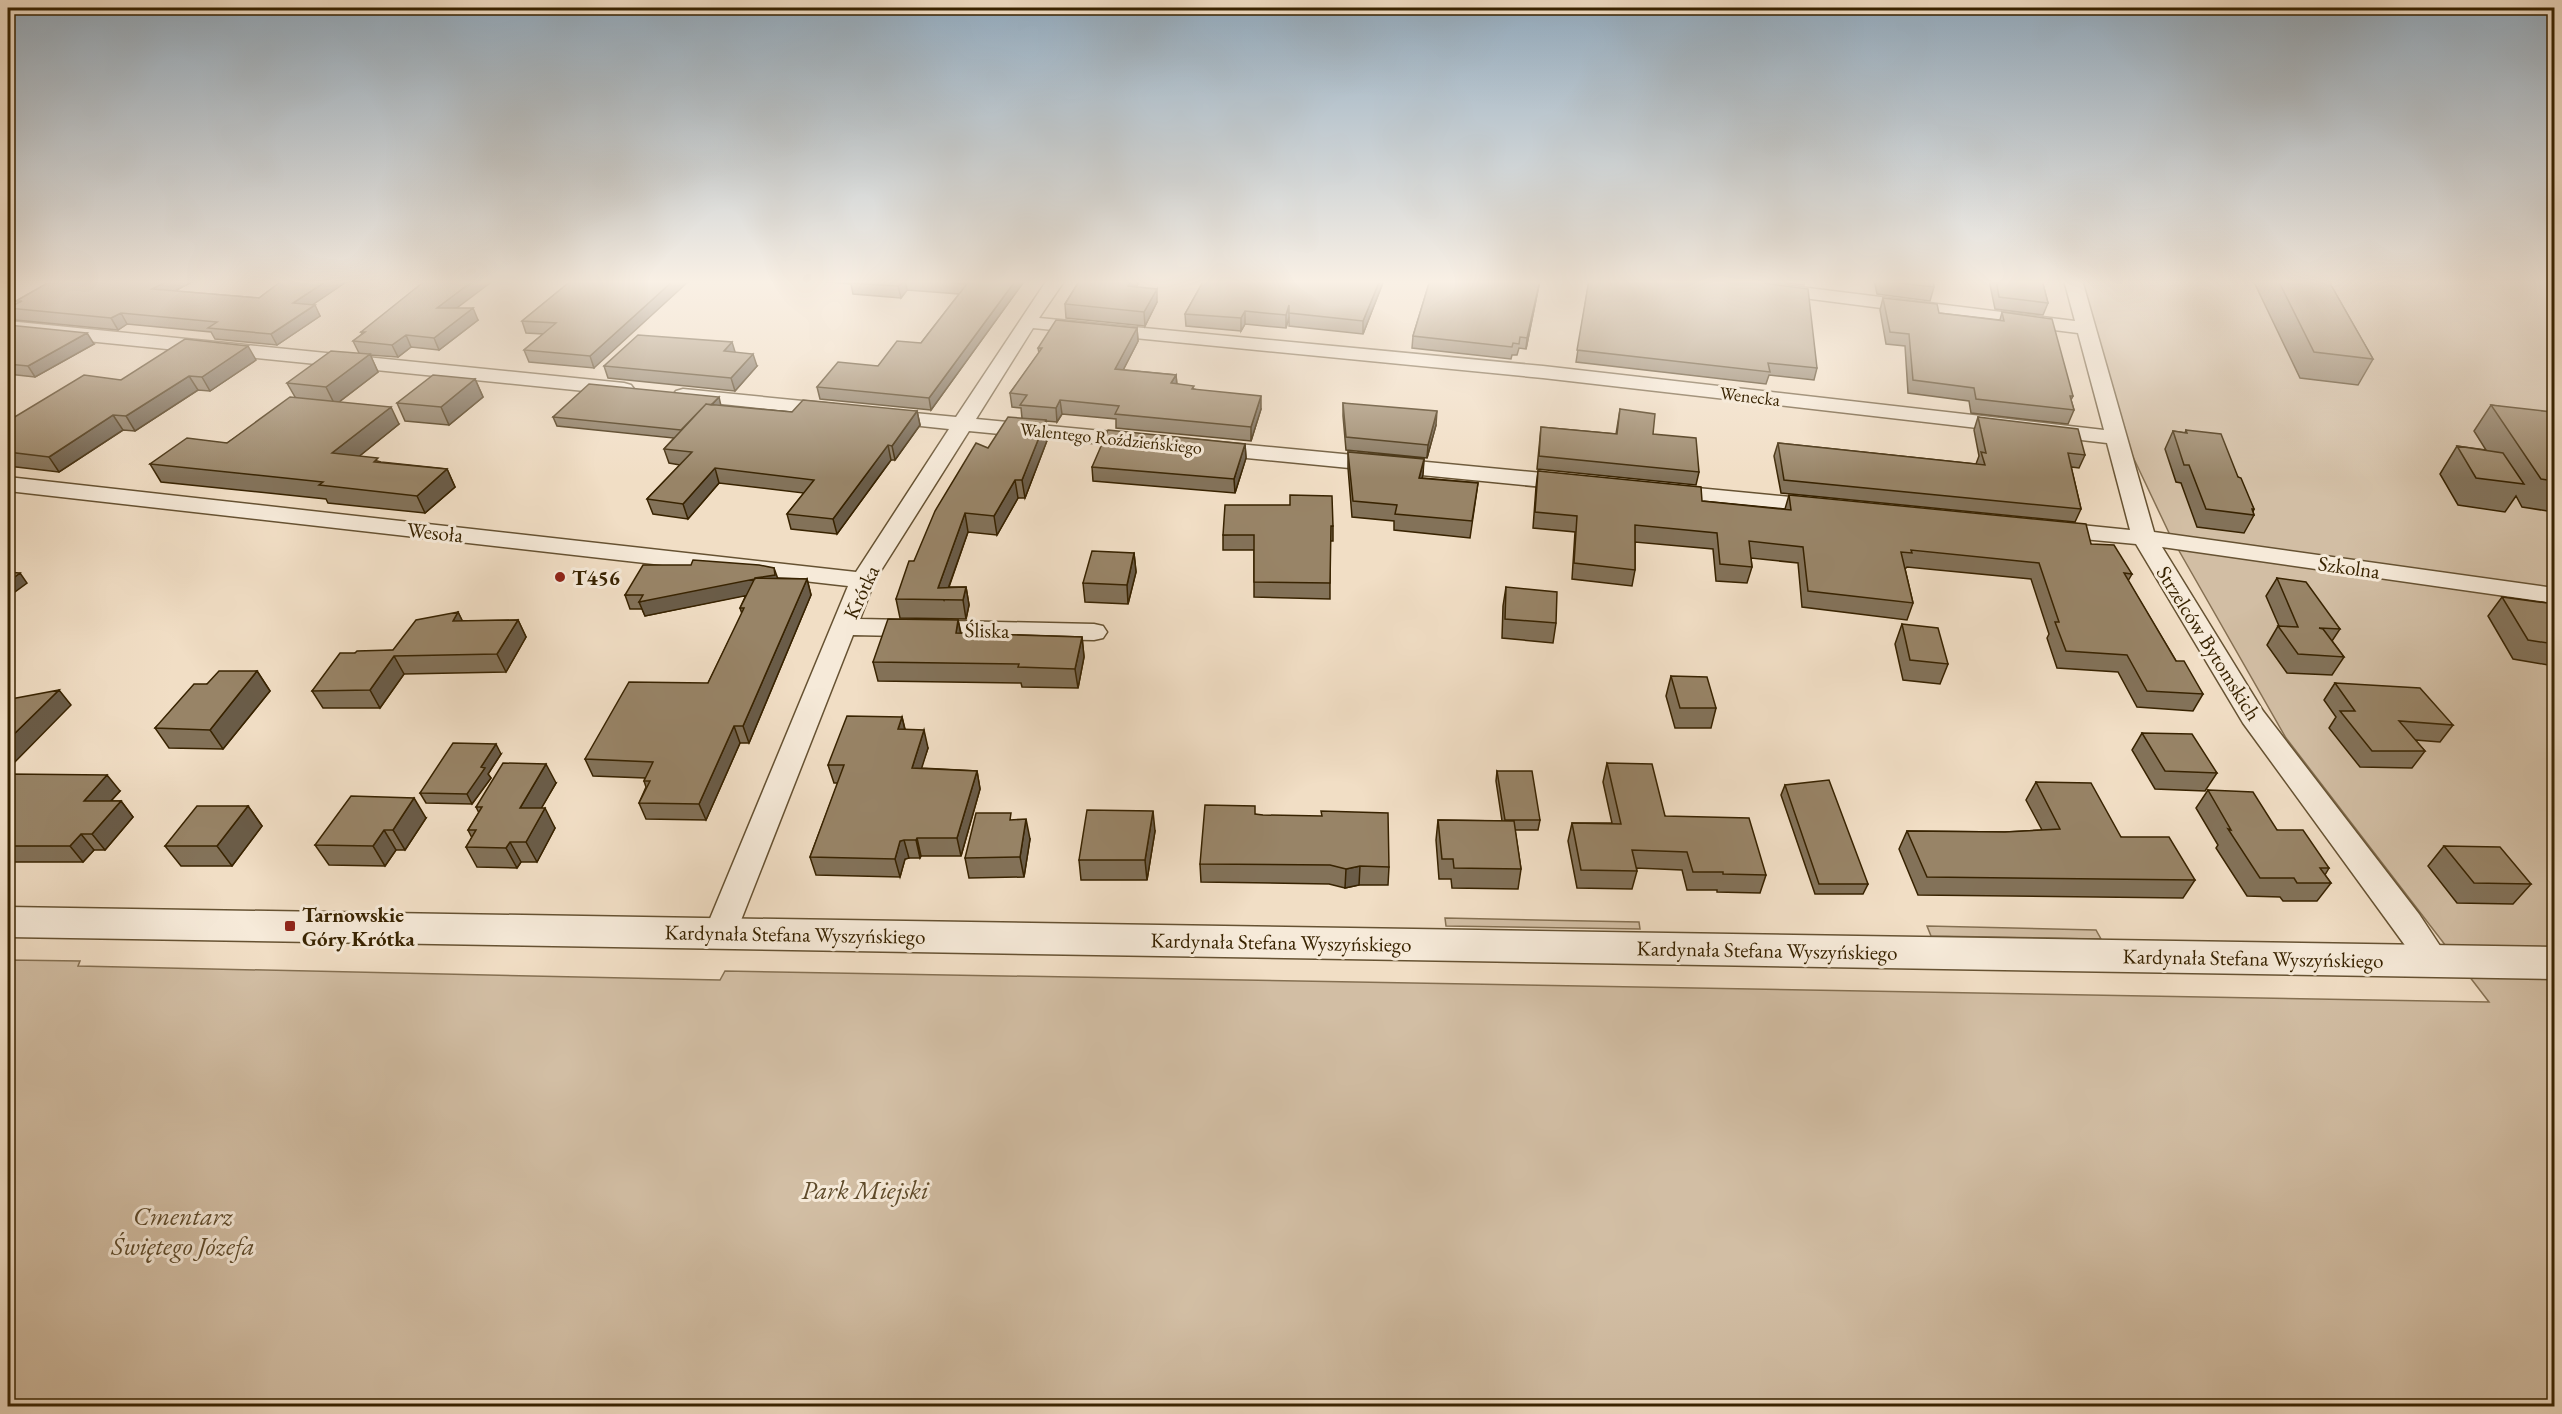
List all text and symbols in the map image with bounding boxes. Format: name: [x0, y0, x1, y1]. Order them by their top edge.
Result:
street label: Wenecka: [1718, 381, 1782, 411]
street label: Walentego Roździeńskiego: [1019, 417, 1203, 459]
street label: Wesoła: [406, 516, 465, 548]
street label: Szkolna: [2316, 549, 2382, 585]
street label: Krótka: [837, 560, 885, 623]
street label: Strzelców Bytomskich: [2151, 561, 2268, 725]
place label: T456: [572, 564, 620, 591]
marker: T456: [553, 570, 567, 584]
street label: Śliska: [964, 616, 1010, 644]
place label: Tarnowskie Góry Krótka: [302, 901, 416, 952]
street label: Kardynała Stefana Wyszyńskiego: [664, 918, 926, 950]
marker: Tarnowskie Góry Krótka: [283, 919, 297, 933]
street label: Kardynała Stefana Wyszyńskiego: [1150, 926, 1412, 958]
street label: Kardynała Stefana Wyszyńskiego: [1636, 934, 1898, 966]
street label: Kardynała Stefana Wyszyńskiego: [2122, 942, 2384, 974]
park label: Park Miejski: [801, 1173, 930, 1207]
park label: Cmentarz Świętego Józefa: [110, 1199, 255, 1263]

